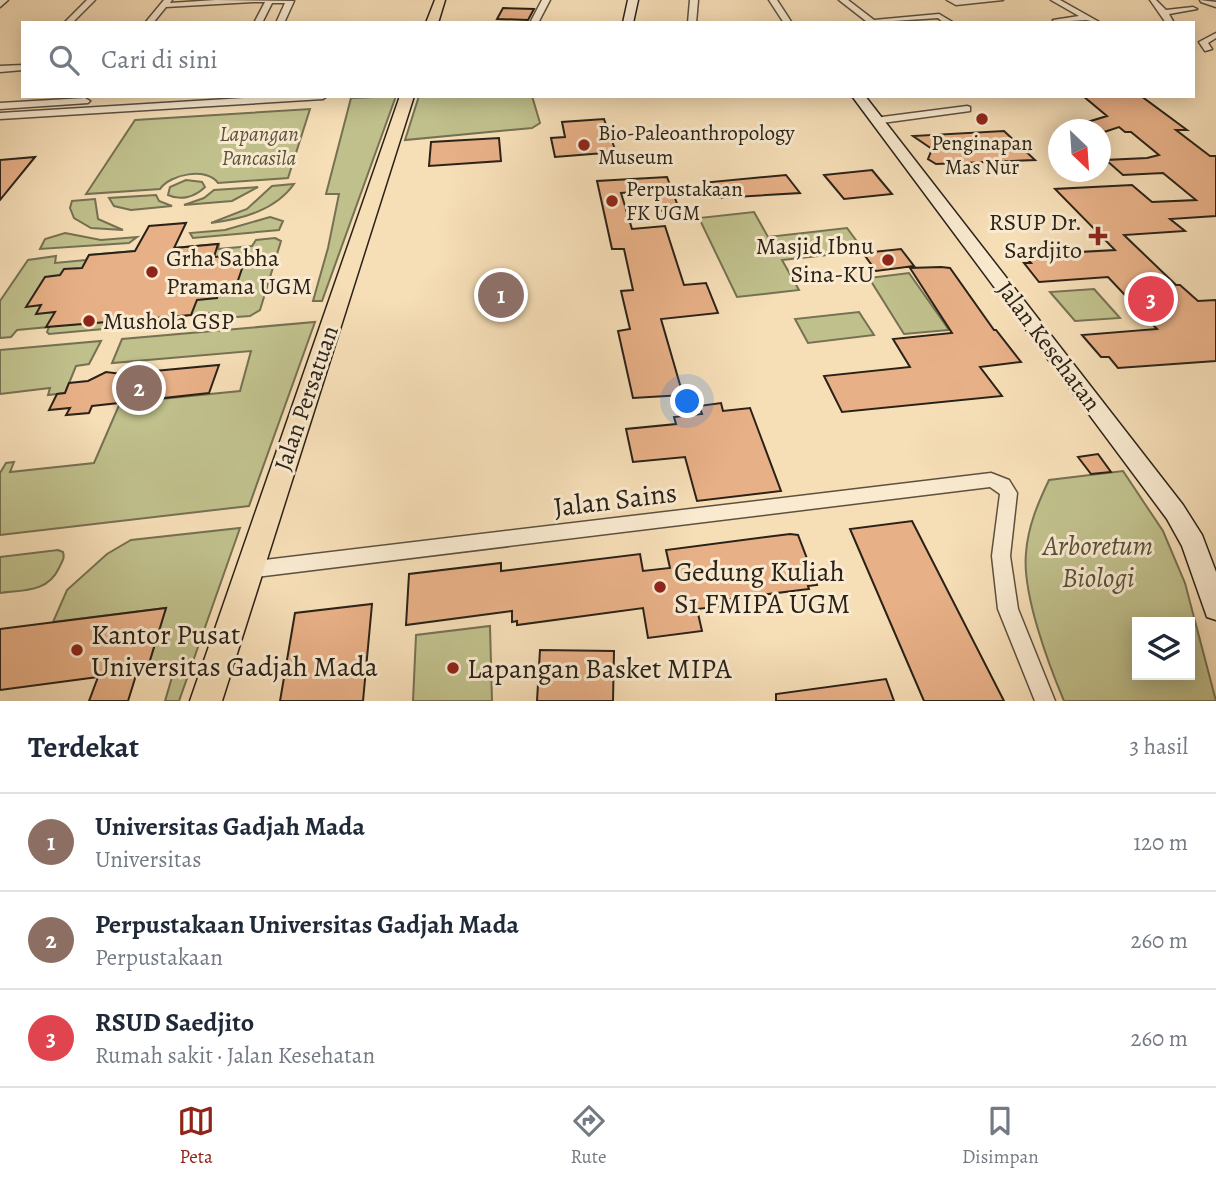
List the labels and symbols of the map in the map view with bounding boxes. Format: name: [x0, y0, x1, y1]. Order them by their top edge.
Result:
marker: Penginapan Mas Nur: [974, 111, 990, 127]
place label: Bio-Paleoanthropology Museum: [598, 119, 795, 171]
north arrow: [1048, 119, 1111, 182]
park label: Lapangan Pancasila: [219, 120, 299, 172]
place label: Penginapan Mas Nur: [931, 129, 1033, 181]
marker: Bio-Paleoanthropology Museum: [576, 137, 592, 153]
place label: Perpustakaan FK UGM: [626, 175, 743, 227]
marker: Perpustakaan FK UGM: [604, 193, 620, 209]
place label: RSUP Dr. Sardjito: [989, 206, 1082, 266]
marker: RSUP Dr. Sardjito: [1088, 226, 1108, 246]
place label: Masjid Ibnu Sina-KU: [756, 230, 874, 290]
place label: Grha Sabha Pramana UGM: [166, 242, 312, 302]
marker: Masjid Ibnu Sina-KU: [880, 252, 896, 268]
marker: Grha Sabha Pramana UGM: [144, 264, 160, 280]
pin: 1: [478, 269, 524, 321]
pin: 3: [1128, 273, 1174, 325]
street label: Jalan Kesehatan: [990, 274, 1108, 418]
place label: Mushola GSP: [103, 305, 234, 337]
marker: Mushola GSP: [81, 313, 97, 329]
street label: Jalan Persatuan: [266, 321, 346, 475]
pin: 2: [116, 362, 162, 414]
your location: [670, 384, 704, 418]
street label: Jalan Sains: [551, 474, 679, 526]
park label: Arboretum Biologi: [1041, 527, 1153, 597]
place label: Gedung Kuliah S1 FMIPA UGM: [674, 553, 850, 623]
marker: Gedung Kuliah S1 FMIPA UGM: [652, 579, 668, 595]
place label: Kantor Pusat Universitas Gadjah Mada: [91, 616, 378, 686]
marker: Kantor Pusat Universitas Gadjah Mada: [69, 642, 85, 658]
place label: Lapangan Basket MIPA: [467, 650, 732, 688]
marker: Lapangan Basket MIPA: [445, 660, 461, 676]

